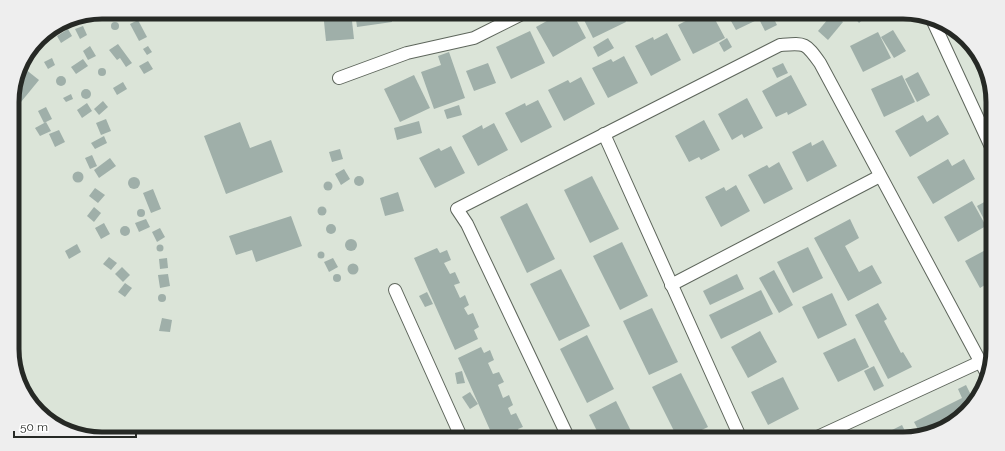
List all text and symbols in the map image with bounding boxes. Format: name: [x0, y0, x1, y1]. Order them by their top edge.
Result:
scale bar: [14, 413, 136, 439]
text: 50 m: [20, 420, 48, 434]

